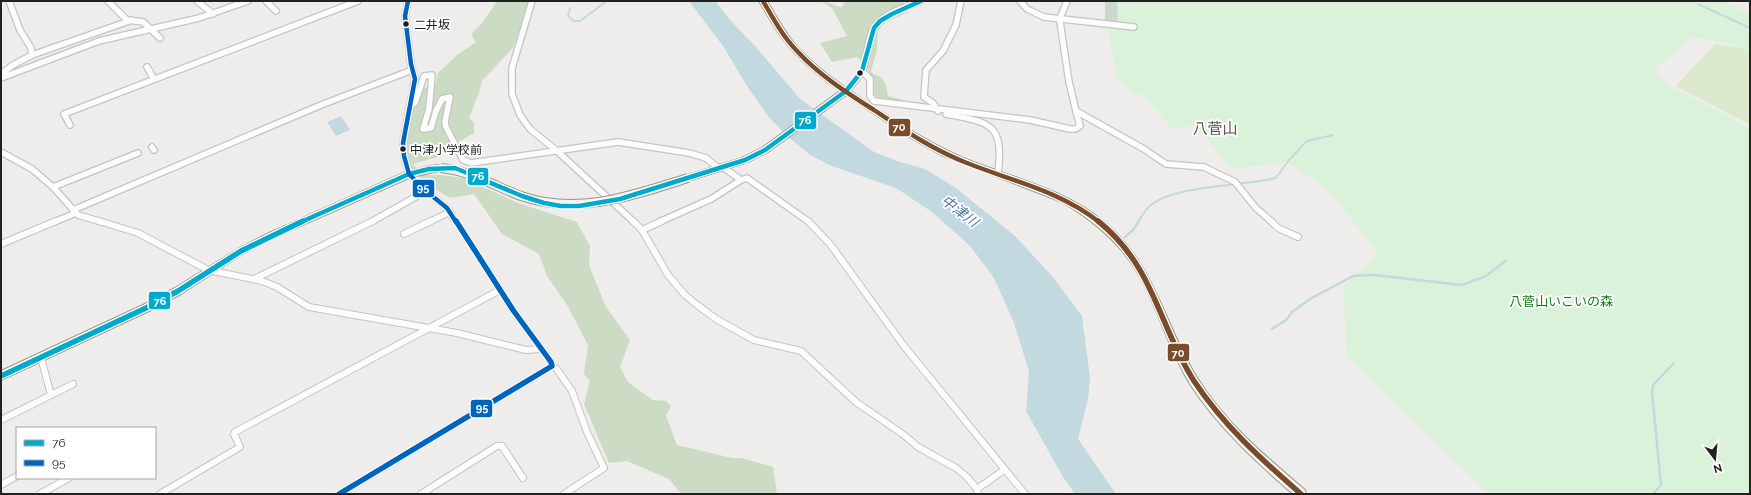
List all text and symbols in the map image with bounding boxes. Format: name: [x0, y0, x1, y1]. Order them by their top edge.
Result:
place label: 二井坂: [414, 18, 450, 32]
marker: 二井坂: [401, 19, 411, 29]
unlabelled marker: [855, 68, 865, 78]
line badge: 76: [794, 111, 817, 130]
text: 76: [799, 114, 812, 127]
line badge: 70: [888, 118, 911, 137]
district label: 八菅山: [1192, 120, 1238, 138]
text: 70: [893, 121, 906, 134]
place label: 中津小学校前: [410, 143, 482, 157]
marker: 中津小学校前: [398, 144, 408, 154]
line badge: 76: [467, 167, 489, 186]
text: 76: [472, 170, 485, 183]
line badge: 95: [412, 179, 435, 198]
text: 95: [417, 182, 429, 195]
water label: 中津川: [938, 192, 983, 231]
line badge: 76: [148, 291, 171, 310]
park label: 八菅山いこいの森: [1509, 294, 1613, 309]
text: 76: [154, 295, 167, 308]
line badge: 70: [1167, 343, 1190, 362]
text: 70: [1172, 347, 1185, 360]
line badge: 95: [470, 399, 493, 418]
text: 95: [476, 402, 488, 415]
legend: [16, 427, 156, 479]
text: 76: [52, 436, 66, 450]
north arrow: [1695, 439, 1735, 479]
text: 95: [52, 456, 66, 470]
text: N: [1712, 461, 1723, 476]

